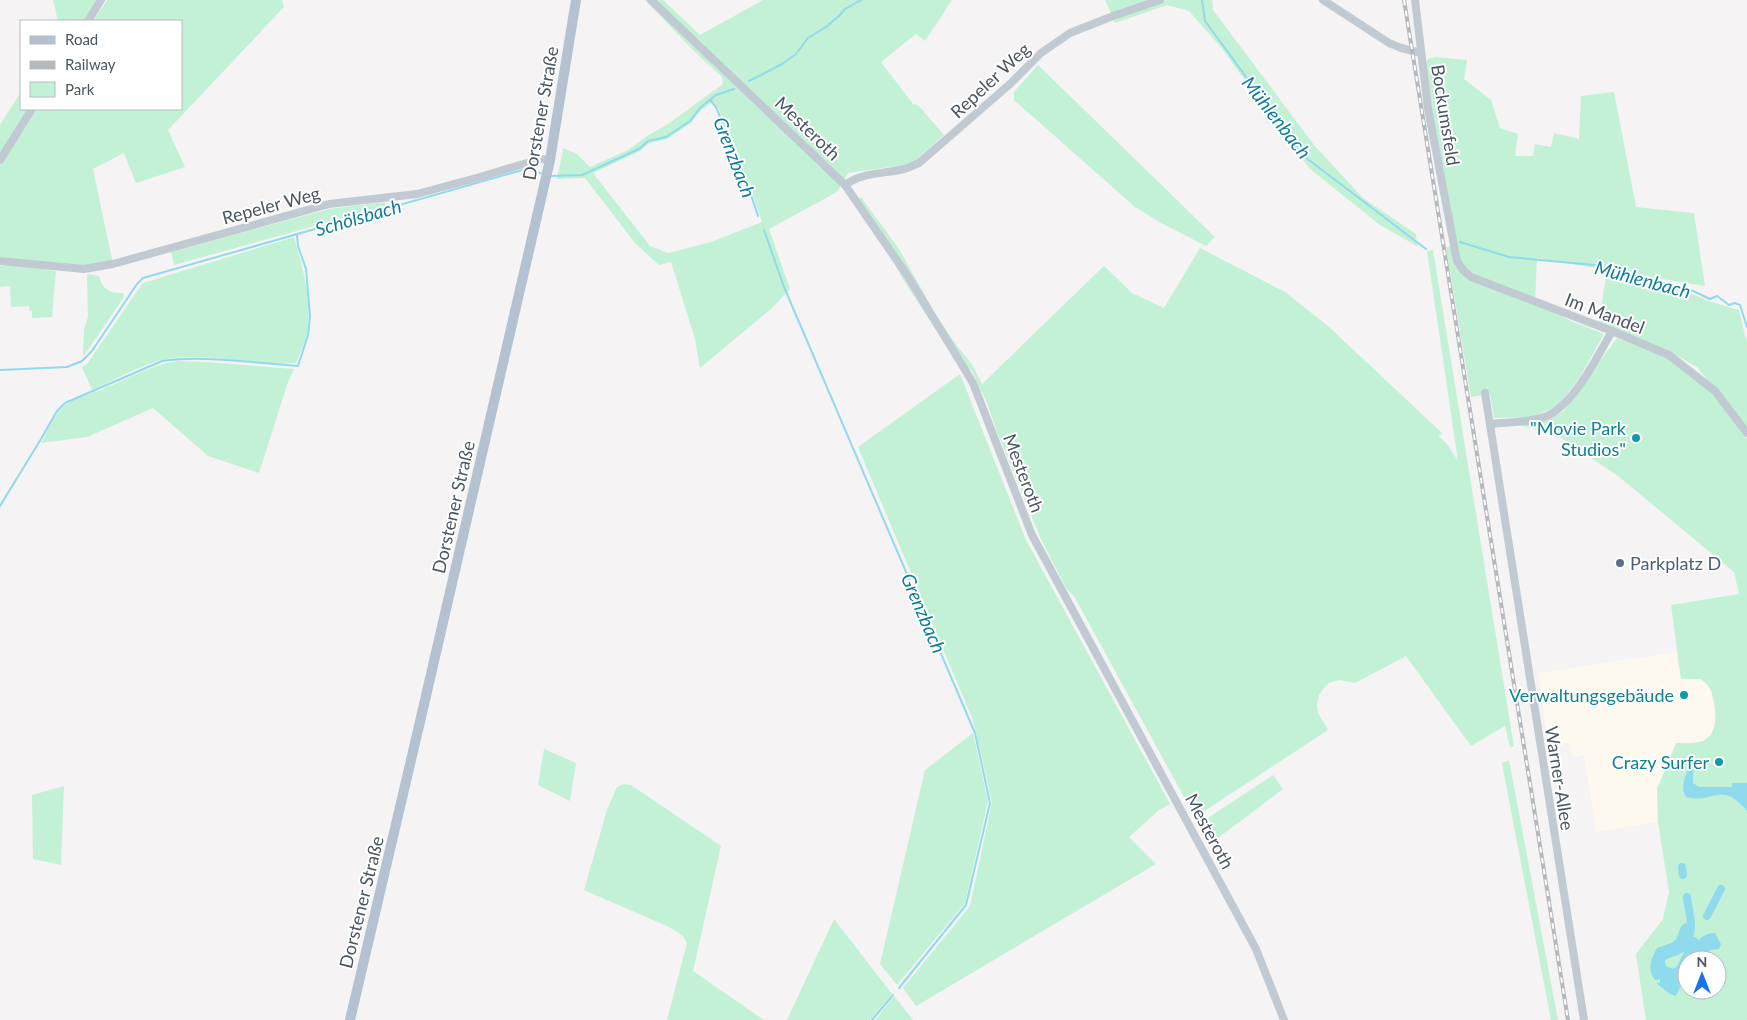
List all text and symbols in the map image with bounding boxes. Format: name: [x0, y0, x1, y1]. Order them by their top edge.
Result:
legend: [20, 20, 182, 110]
text: Road: [65, 30, 98, 48]
street label: Repeler Weg: [946, 38, 1034, 122]
street label: Dorstener Straße: [517, 44, 563, 182]
text: Railway: [65, 55, 116, 73]
street label: Bockumsfeld: [1427, 63, 1465, 167]
water label: Mühlenbach: [1238, 71, 1316, 163]
text: Park: [65, 80, 95, 98]
street label: Mesteroth: [771, 91, 845, 165]
water label: Grenzbach: [709, 113, 761, 201]
street label: Repeler Weg: [220, 181, 322, 229]
water label: Schölsbach: [312, 194, 404, 240]
water label: Mühlenbach: [1593, 255, 1693, 303]
street label: Im Mandel: [1562, 288, 1648, 338]
place label: "Movie Park Studios": [1530, 417, 1627, 460]
street label: Mesteroth: [999, 431, 1049, 515]
marker: "Movie Park Studios": [1630, 432, 1642, 444]
street label: Dorstener Straße: [427, 439, 479, 575]
place label: Parkplatz D: [1630, 552, 1721, 574]
marker: Parkplatz D: [1614, 557, 1626, 569]
water label: Grenzbach: [897, 570, 951, 656]
place label: Verwaltungsgebäude: [1509, 684, 1674, 706]
marker: Verwaltungsgebäude: [1678, 689, 1690, 701]
street label: Warner-Allee: [1541, 724, 1579, 832]
place label: Crazy Surfer: [1612, 751, 1709, 773]
marker: Crazy Surfer: [1713, 756, 1725, 768]
street label: Mesteroth: [1181, 789, 1239, 873]
street label: Dorstener Straße: [334, 834, 388, 970]
north arrow: [1677, 950, 1727, 1000]
text: N: [1697, 953, 1707, 970]

